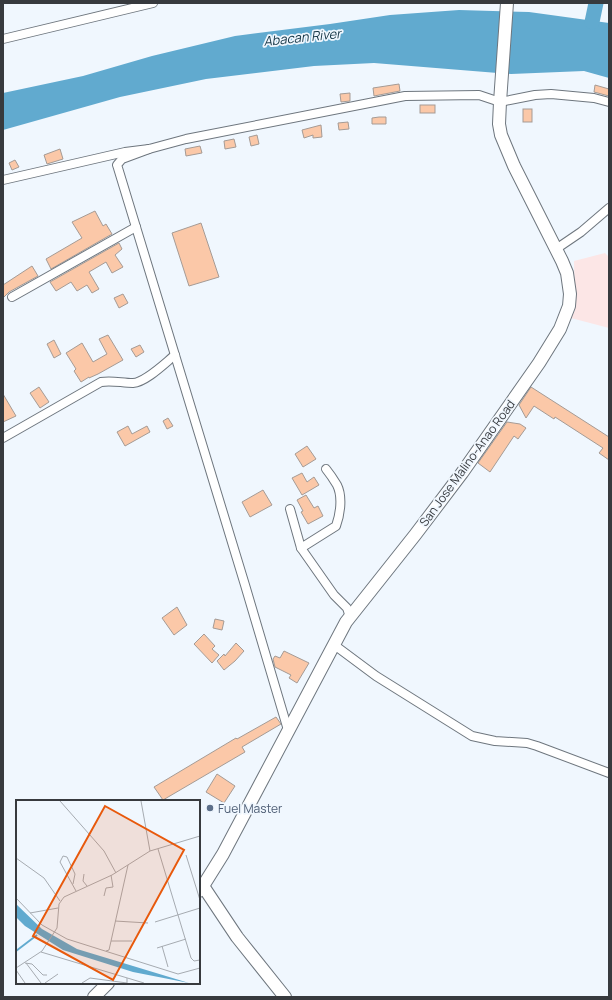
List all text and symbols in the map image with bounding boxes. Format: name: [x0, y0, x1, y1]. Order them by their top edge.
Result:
water label: Abacan River: [262, 24, 344, 50]
street label: San Jose Malino-Anao Road: [415, 396, 519, 530]
inset map: [16, 800, 200, 984]
place label: Fuel Master: [218, 800, 283, 817]
marker: Fuel Master: [205, 803, 215, 813]

